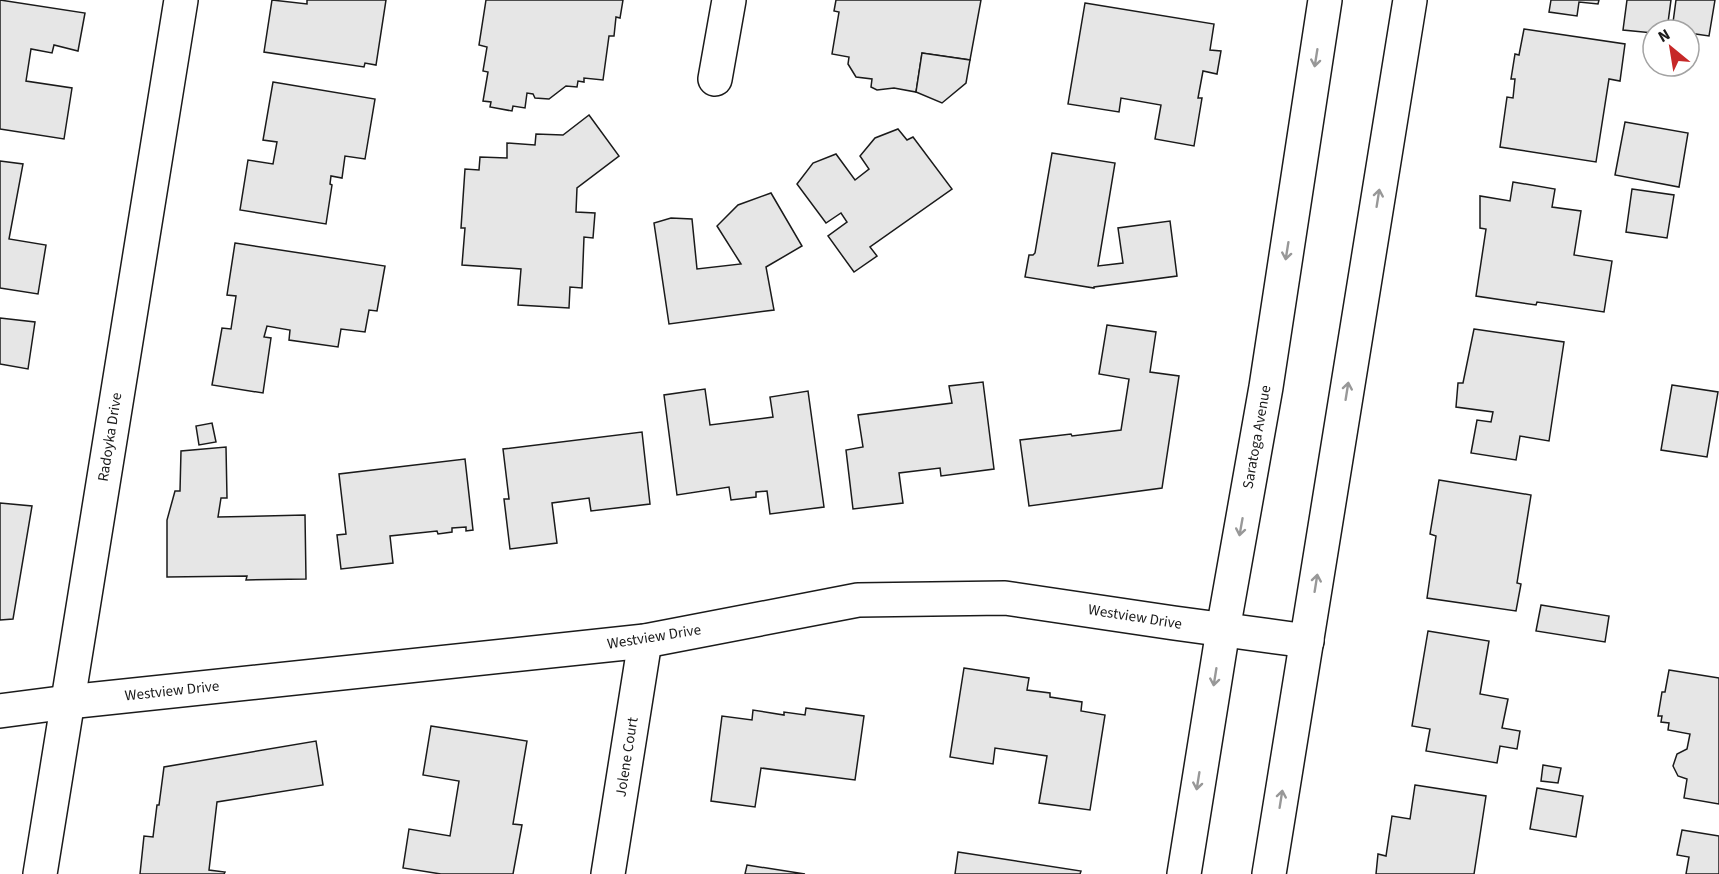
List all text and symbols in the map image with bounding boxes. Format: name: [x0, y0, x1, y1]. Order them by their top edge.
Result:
north arrow: [1641, 18, 1701, 78]
text: N: [1654, 24, 1674, 48]
one-way arrow: [1311, 47, 1322, 67]
one-way arrow: [1373, 189, 1384, 209]
one-way arrow: [1281, 240, 1292, 260]
one-way arrow: [1342, 382, 1353, 401]
street label: Saratoga Avenue: [1238, 384, 1276, 490]
street label: Radoyka Drive: [93, 391, 127, 483]
one-way arrow: [1235, 517, 1246, 536]
one-way arrow: [1311, 574, 1322, 594]
street label: Westview Drive: [1087, 599, 1183, 635]
street label: Westview Drive: [606, 619, 702, 655]
one-way arrow: [1209, 666, 1220, 686]
street label: Westview Drive: [124, 676, 220, 706]
street label: Jolene Court: [610, 716, 644, 798]
one-way arrow: [1193, 771, 1204, 790]
one-way arrow: [1276, 790, 1287, 809]

